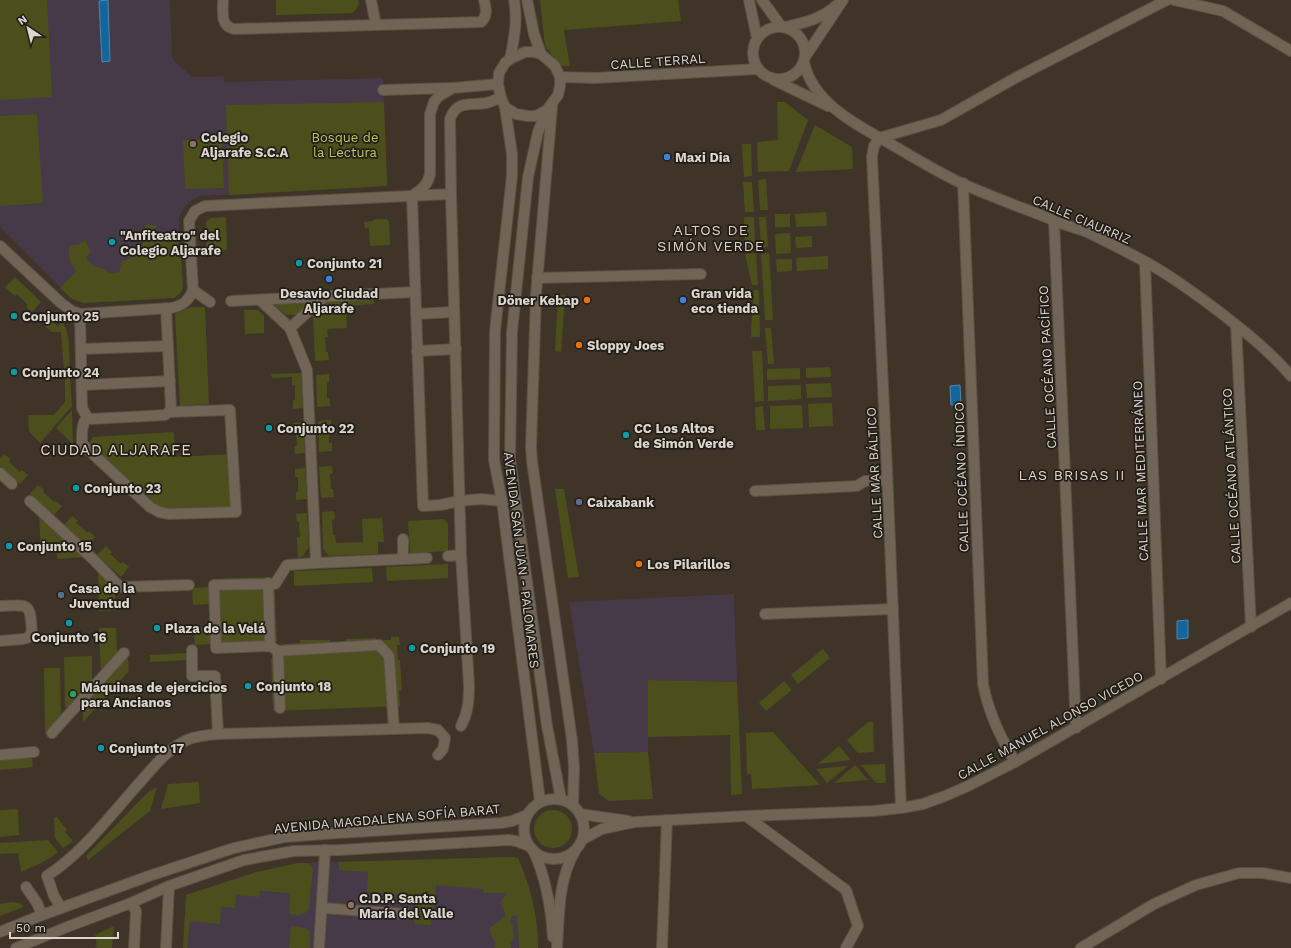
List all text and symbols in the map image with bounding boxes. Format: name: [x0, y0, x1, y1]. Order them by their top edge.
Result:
north arrow: [8, 8, 48, 48]
text: N: [15, 13, 30, 28]
street label: CALLE TERRAL: [610, 51, 706, 72]
place label: Colegio Aljarafe S.C.A: [201, 130, 289, 160]
park label: Bosque de la Lectura: [312, 130, 378, 160]
marker: Colegio Aljarafe S.C.A: [188, 139, 198, 149]
place label: Maxi Dia: [675, 150, 731, 165]
marker: Maxi Dia: [662, 152, 672, 162]
street label: CALLE CIAURRIZ: [1030, 192, 1133, 247]
district label: ALTOS DE SIMÓN VERDE: [657, 222, 765, 254]
place label: "Anfiteatro" del Colegio Aljarafe: [120, 228, 221, 258]
marker: "Anfiteatro" del Colegio Aljarafe: [107, 237, 117, 247]
place label: Conjunto 21: [307, 256, 382, 271]
marker: Conjunto 21: [294, 258, 304, 268]
marker: Desavio Ciudad Aljarafe: [324, 274, 334, 284]
street label: CALLE OCÉANO PACÍFICO: [1035, 285, 1059, 449]
place label: Desavio Ciudad Aljarafe: [280, 286, 378, 316]
place label: Gran vida eco tienda: [691, 286, 759, 316]
place label: Döner Kebap: [497, 293, 579, 308]
marker: Döner Kebap: [582, 295, 592, 305]
marker: Gran vida eco tienda: [678, 295, 688, 305]
place label: Conjunto 25: [22, 309, 99, 324]
marker: Conjunto 25: [9, 311, 19, 321]
place label: Sloppy Joes: [587, 338, 664, 353]
marker: Sloppy Joes: [574, 340, 584, 350]
place label: Conjunto 24: [22, 365, 100, 380]
marker: Conjunto 24: [9, 367, 19, 377]
street label: CALLE MAR MEDITERRÁNEO: [1129, 381, 1151, 561]
street label: CALLE OCÉANO ATLÁNTICO: [1218, 388, 1244, 564]
street label: CALLE OCÉANO ÍNDICO: [950, 402, 972, 552]
street label: CALLE MAR BÁLTICO: [863, 407, 885, 539]
place label: Conjunto 22: [277, 421, 354, 436]
place label: CC Los Altos de Simón Verde: [634, 421, 734, 451]
marker: Conjunto 22: [264, 423, 274, 433]
marker: CC Los Altos de Simón Verde: [621, 430, 631, 440]
district label: CIUDAD ALJARAFE: [40, 441, 192, 459]
street label: AVENIDA SAN JUAN - PALOMARES: [501, 451, 542, 669]
district label: LAS BRISAS II: [1019, 467, 1125, 483]
place label: Conjunto 23: [84, 481, 161, 496]
marker: Conjunto 23: [71, 483, 81, 493]
place label: Caixabank: [587, 495, 655, 510]
marker: Caixabank: [574, 497, 584, 507]
place label: Conjunto 15: [17, 539, 92, 554]
marker: Conjunto 15: [4, 541, 14, 551]
place label: Los Pilarillos: [647, 557, 730, 572]
marker: Los Pilarillos: [634, 559, 644, 569]
place label: Casa de la Juventud: [69, 581, 135, 611]
marker: Casa de la Juventud: [56, 590, 66, 600]
marker: Conjunto 16: [64, 618, 74, 628]
place label: Plaza de la Velá: [165, 621, 266, 636]
marker: Plaza de la Velá: [152, 623, 162, 633]
place label: Conjunto 16: [31, 630, 107, 645]
place label: Conjunto 19: [420, 641, 495, 656]
marker: Conjunto 19: [407, 643, 417, 653]
street label: CALLE MANUEL ALONSO VICEDO: [955, 668, 1146, 783]
place label: Conjunto 18: [256, 679, 331, 694]
place label: Máquinas de ejercicios para Ancianos: [81, 680, 227, 710]
marker: Conjunto 18: [243, 681, 253, 691]
marker: Máquinas de ejercicios para Ancianos: [68, 689, 78, 699]
place label: Conjunto 17: [109, 741, 184, 756]
marker: Conjunto 17: [96, 743, 106, 753]
street label: AVENIDA MAGDALENA SOFÍA BARAT: [273, 800, 501, 836]
place label: C.D.P. Santa María del Valle: [359, 891, 454, 921]
marker: C.D.P. Santa María del Valle: [346, 900, 356, 910]
scale bar: [10, 914, 118, 940]
text: 50 m: [16, 921, 46, 935]

